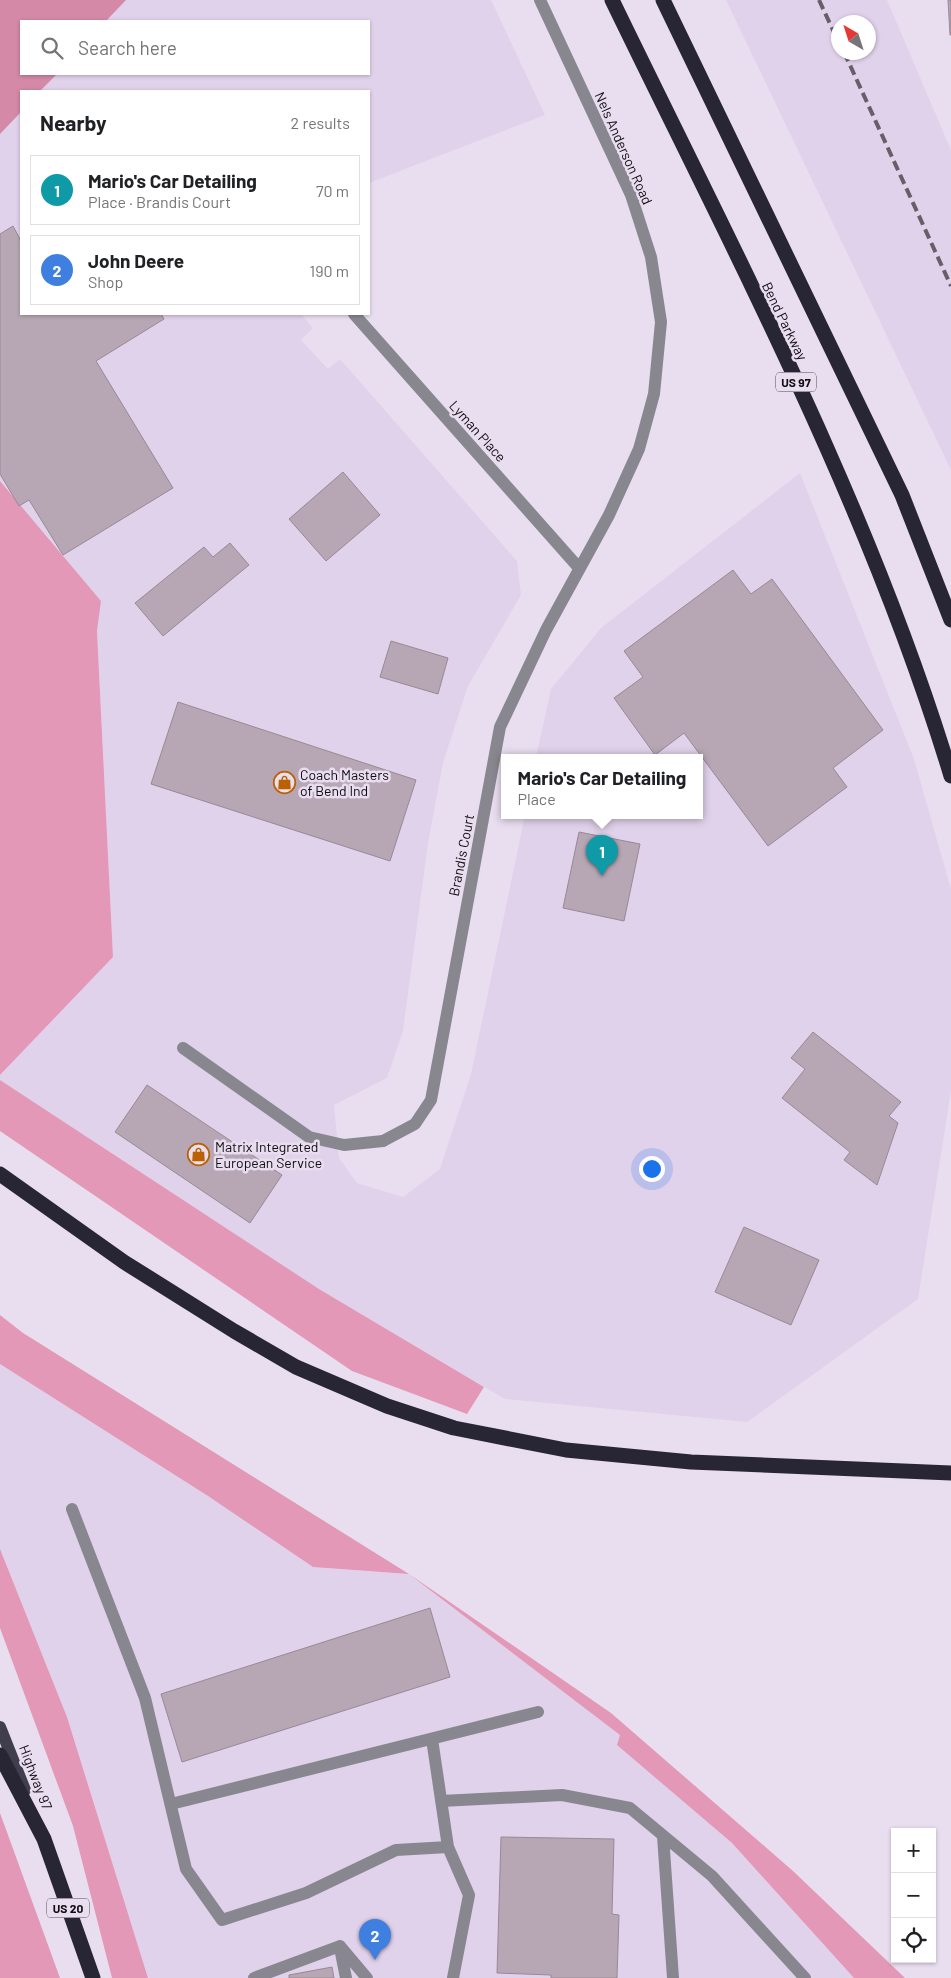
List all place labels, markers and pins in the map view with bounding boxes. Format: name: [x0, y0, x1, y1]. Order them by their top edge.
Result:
place label: Coach Masters of Bend Ind: [300, 766, 389, 799]
shop icon: Coach Masters of Bend Ind: [272, 770, 296, 794]
pin: 1: [586, 835, 618, 876]
place label: Matrix Integrated European Service: [215, 1138, 322, 1171]
shop icon: Matrix Integrated European Service: [187, 1142, 211, 1166]
pin: 2: [359, 1919, 391, 1960]

